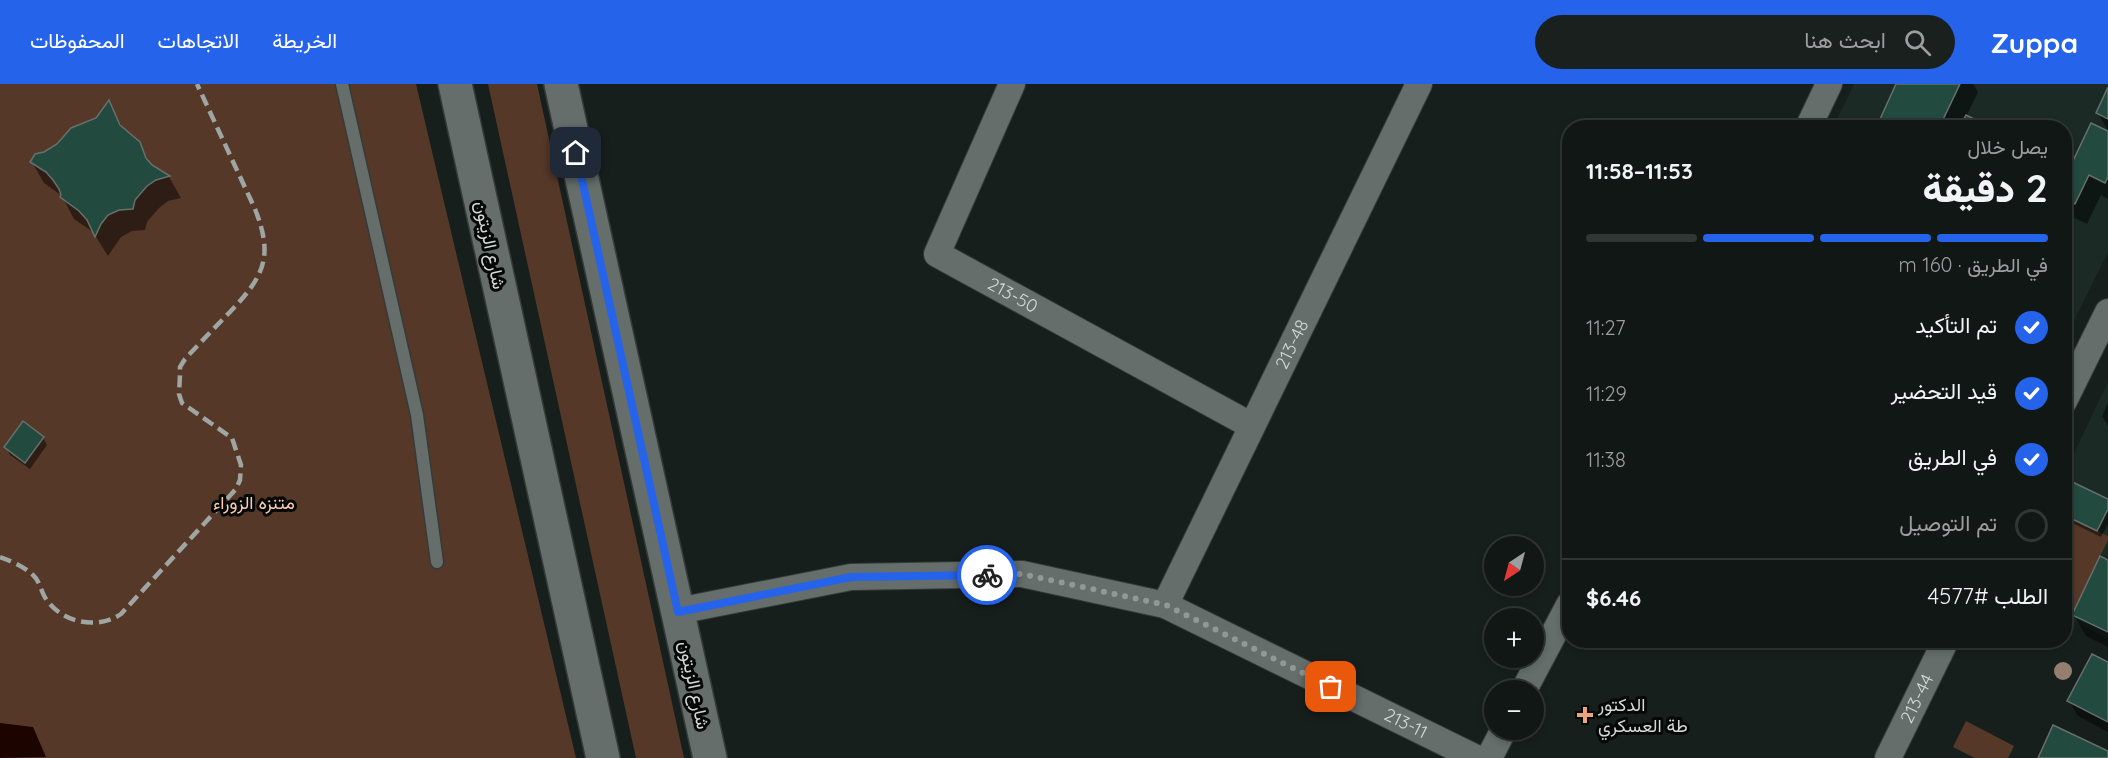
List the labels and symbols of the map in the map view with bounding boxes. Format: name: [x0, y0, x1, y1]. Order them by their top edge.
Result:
pin: [550, 127, 601, 178]
street label: شارع الزيتون: [469, 199, 511, 291]
street label: 213-50: [984, 272, 1042, 318]
street label: 213-48: [1270, 316, 1313, 373]
park label: متنزه الزوراء: [213, 491, 295, 514]
north arrow: [1484, 536, 1544, 596]
courier: [957, 545, 1017, 605]
street label: شارع الزيتون: [673, 639, 715, 731]
pin: [1305, 661, 1356, 712]
street label: 213-44: [1895, 670, 1938, 727]
place label: الدكتور طة العسكري: [1597, 693, 1688, 741]
street label: 213-11: [1380, 703, 1432, 743]
marker: الدكتور طة العسكري: [1576, 706, 1594, 724]

